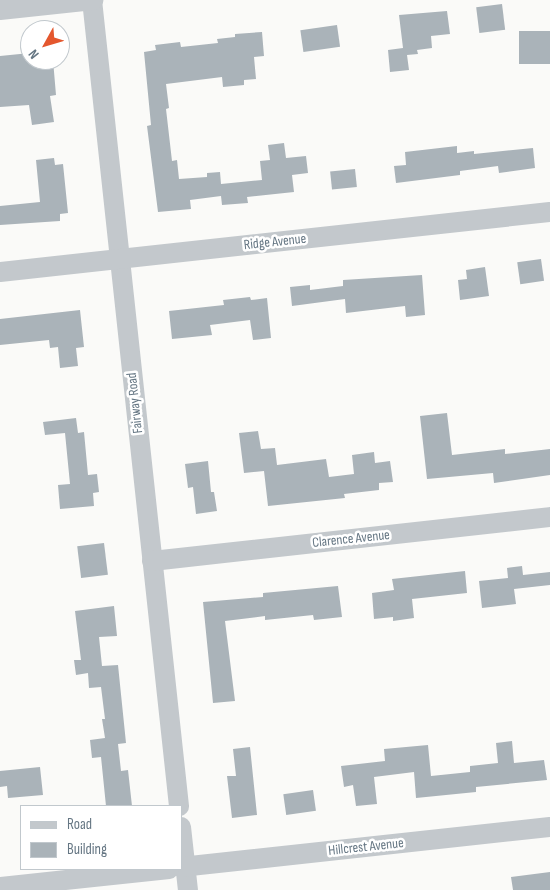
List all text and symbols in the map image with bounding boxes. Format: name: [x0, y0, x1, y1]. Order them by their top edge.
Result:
north arrow: [20, 20, 70, 70]
text: N: [25, 46, 43, 62]
street label: Ridge Avenue: [243, 230, 307, 254]
street label: Fairway Road: [123, 372, 147, 434]
street label: Clarence Avenue: [311, 527, 391, 551]
legend: [20, 805, 182, 870]
text: Road: [67, 815, 92, 834]
street label: Hillcrest Avenue: [328, 835, 404, 859]
text: Building: [67, 840, 107, 859]

